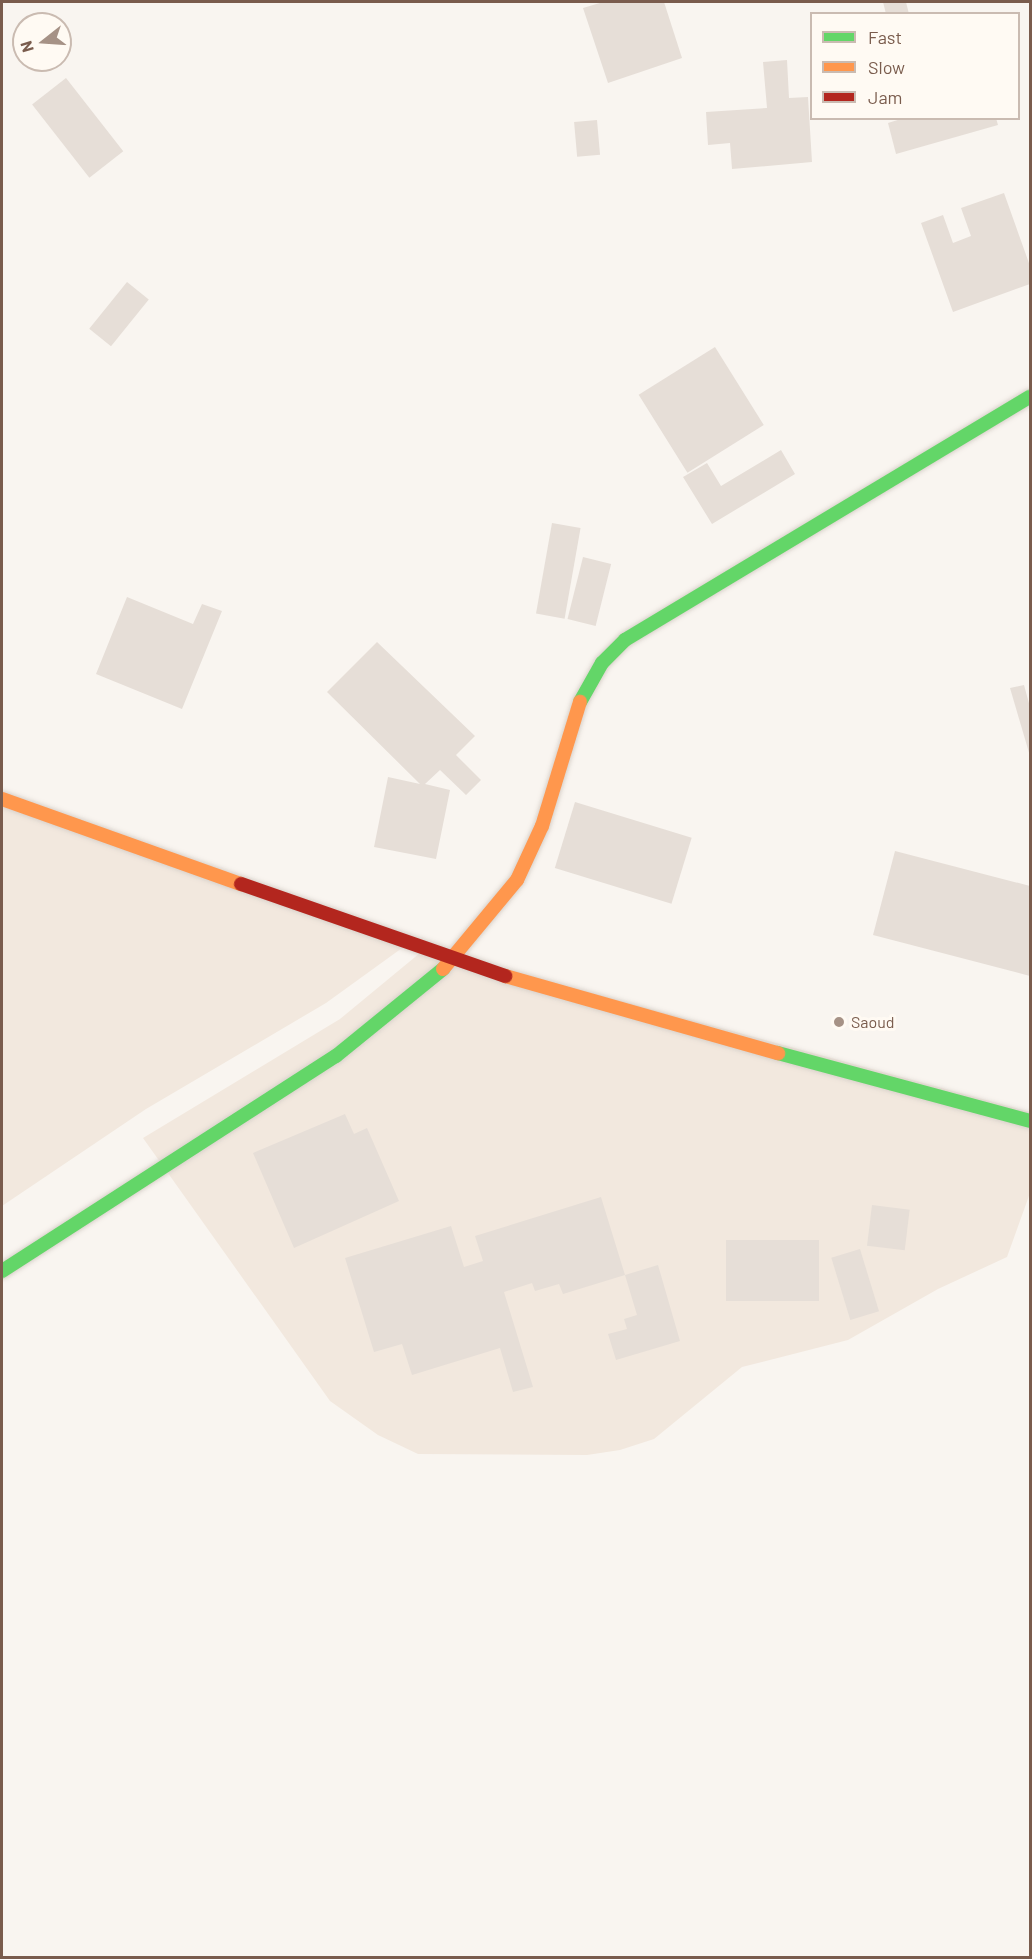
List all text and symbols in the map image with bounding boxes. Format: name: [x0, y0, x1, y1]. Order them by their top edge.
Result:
north arrow: [12, 12, 72, 72]
legend: [810, 12, 1020, 120]
text: Fast: [868, 26, 902, 48]
text: N: [16, 39, 37, 55]
text: Slow: [868, 56, 905, 78]
text: Jam: [868, 86, 902, 108]
place label: Saoud: [851, 1012, 895, 1032]
marker: Saoud: [832, 1015, 846, 1029]

